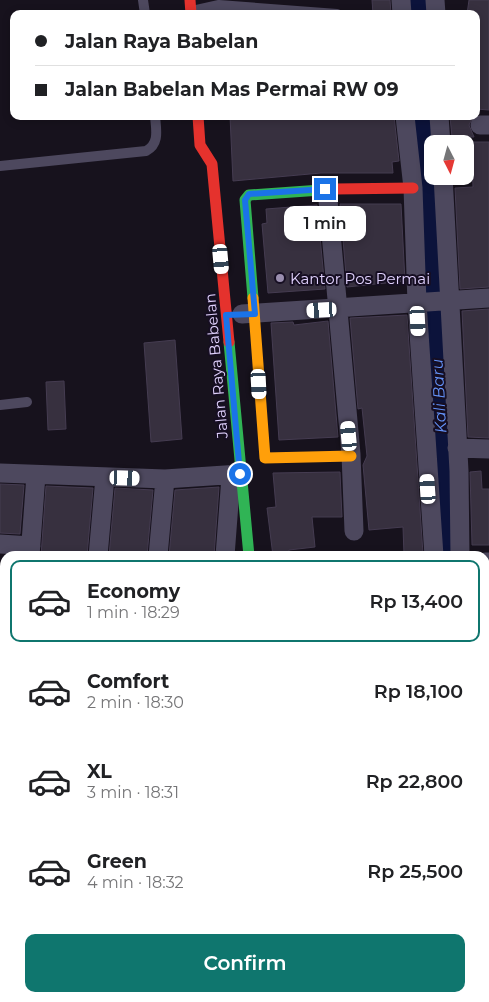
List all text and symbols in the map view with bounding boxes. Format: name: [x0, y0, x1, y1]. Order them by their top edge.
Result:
text: Jalan Raya Babelan: [65, 30, 258, 53]
text: Jalan Babelan Mas Permai RW 09: [65, 78, 399, 101]
north arrow: [424, 135, 474, 185]
map controls: [424, 135, 474, 185]
route end: [314, 178, 336, 200]
callout: 1 min: [284, 206, 366, 242]
text: 1 min: [304, 214, 346, 233]
car: [212, 243, 229, 275]
place label: Kantor Pos Permai: [290, 269, 430, 288]
marker: Kantor Pos Permai: [274, 272, 286, 284]
street label: Jalan Raya Babelan: [200, 293, 232, 440]
car: [306, 302, 337, 318]
car: [409, 306, 426, 336]
water label: Kali Baru: [428, 358, 450, 434]
car: [250, 369, 267, 399]
car: [340, 420, 357, 452]
route start: [229, 463, 251, 485]
car: [109, 470, 140, 486]
car: [419, 474, 436, 504]
icon: car: [27, 579, 72, 624]
text: Economy: [87, 580, 180, 603]
text: Rp 13,400: [370, 590, 463, 613]
text: 1 min · 18:29: [87, 603, 180, 622]
icon: car: [27, 669, 72, 714]
text: Comfort: [87, 670, 169, 693]
text: Rp 18,100: [374, 680, 463, 703]
text: 2 min · 18:30: [87, 693, 184, 712]
icon: car: [27, 759, 72, 804]
text: XL: [87, 760, 112, 783]
text: Rp 22,800: [366, 770, 463, 793]
text: 3 min · 18:31: [87, 783, 179, 802]
icon: car: [27, 849, 72, 894]
text: Green: [87, 850, 147, 873]
text: Rp 25,500: [367, 860, 463, 883]
text: 4 min · 18:32: [87, 873, 184, 892]
button: Confirm: [25, 934, 465, 992]

